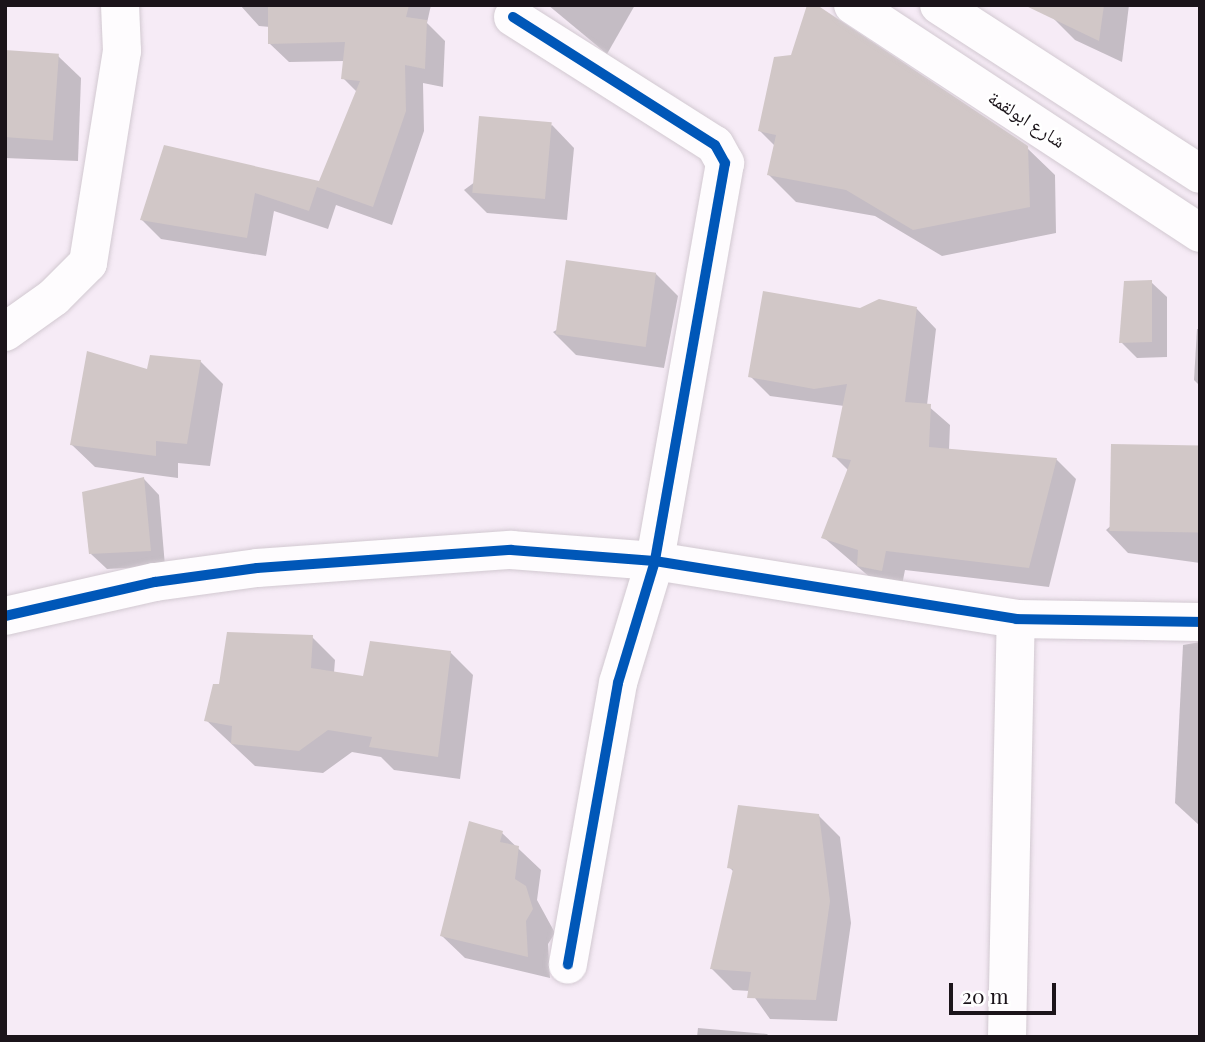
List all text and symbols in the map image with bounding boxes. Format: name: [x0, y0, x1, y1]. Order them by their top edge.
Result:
street label: شارع ابولقمة: [984, 86, 1070, 152]
scale bar: [953, 968, 1060, 1012]
text: 20 m: [962, 981, 1009, 1009]

